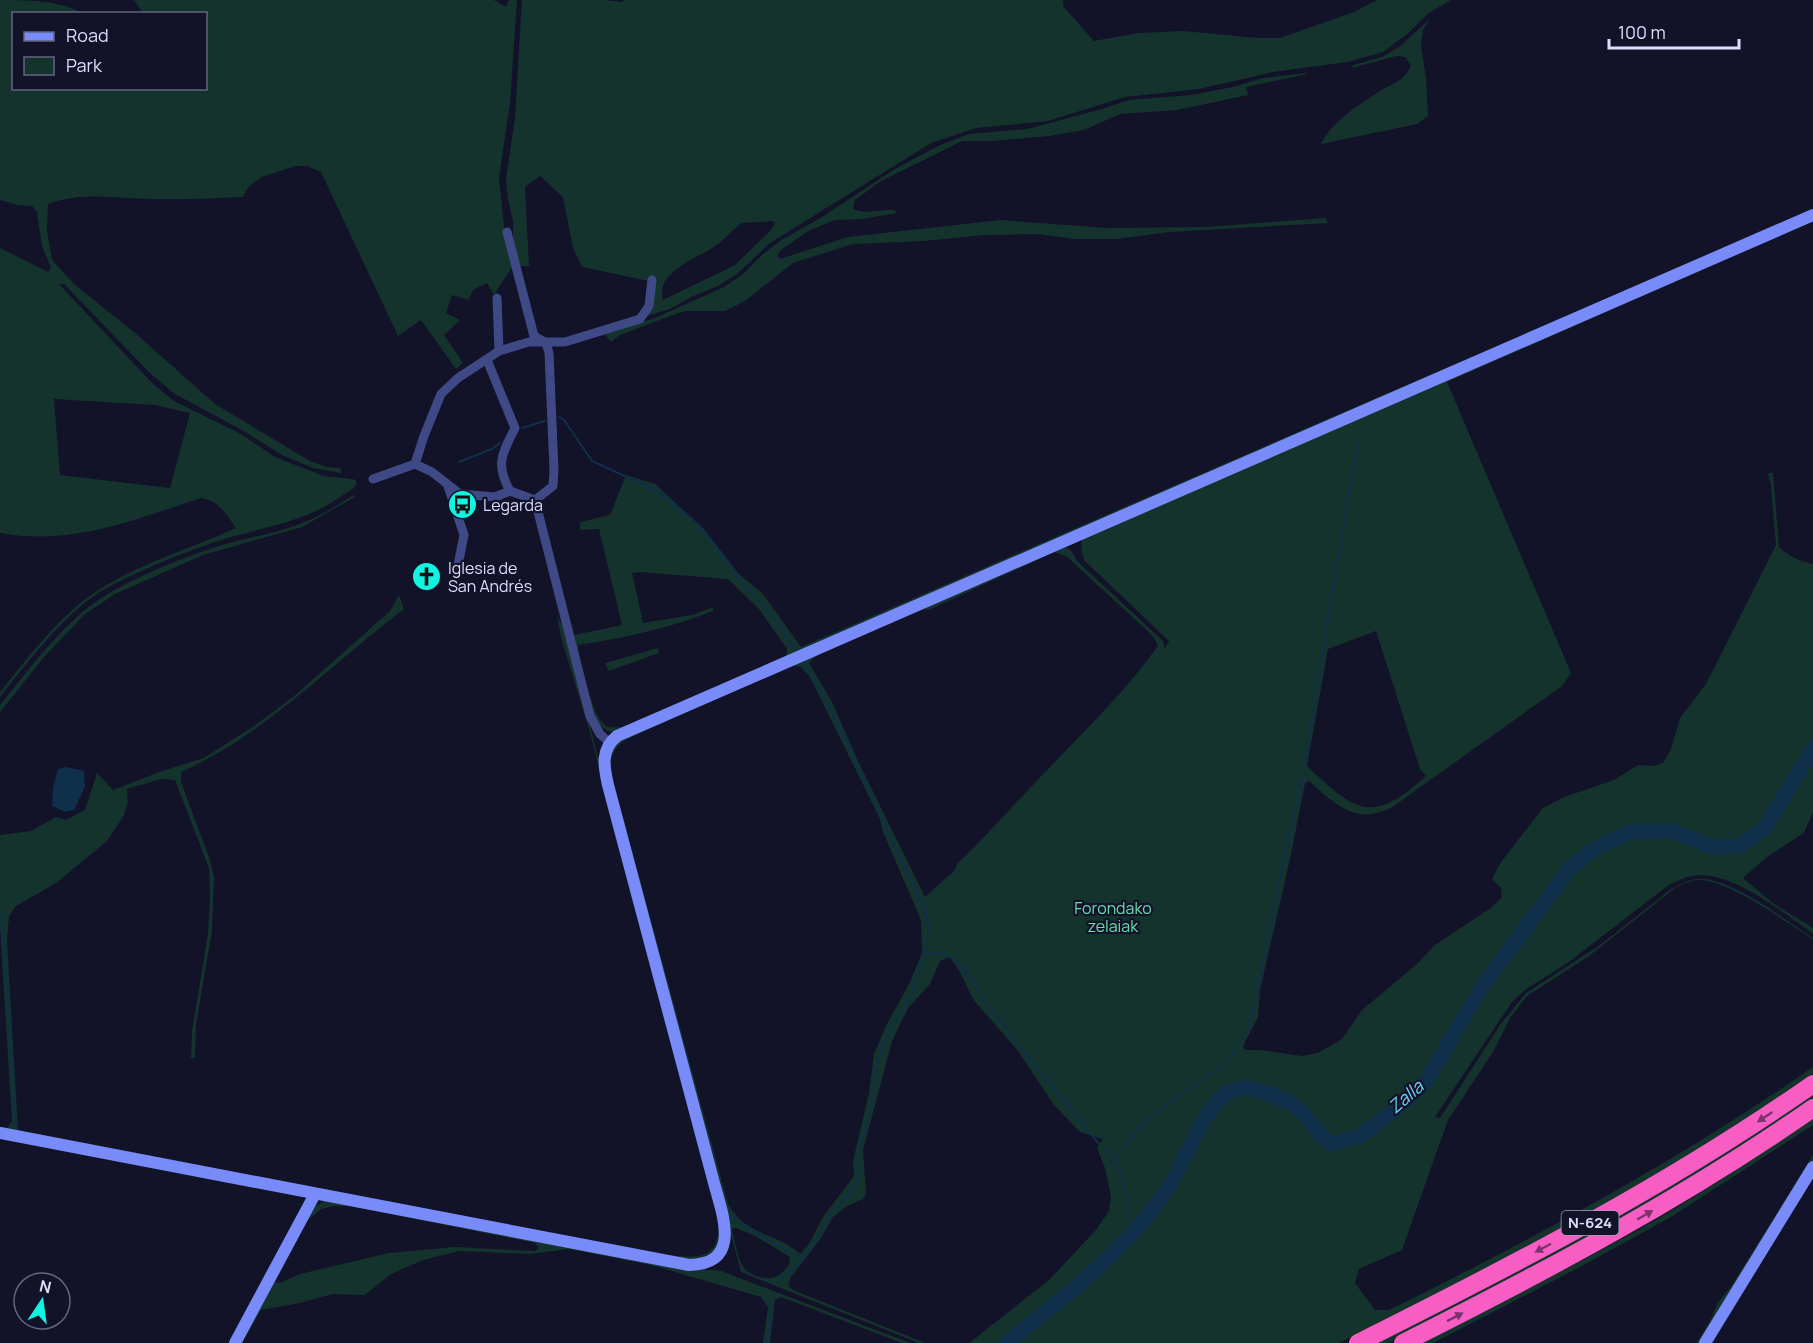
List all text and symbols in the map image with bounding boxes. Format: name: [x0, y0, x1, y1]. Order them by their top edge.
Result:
legend: [12, 12, 207, 90]
scale bar: [1609, 12, 1740, 50]
text: 100 m: [1618, 20, 1666, 44]
text: Road: [66, 23, 109, 47]
text: Park: [66, 53, 103, 77]
bus stop icon: Legarda: [446, 489, 478, 521]
place label: Legarda: [483, 494, 543, 516]
place label: Iglesia de San Andrés: [448, 557, 532, 597]
church icon: Iglesia de San Andrés: [411, 561, 443, 593]
park label: Forondako zelaiak: [1074, 897, 1152, 937]
water label: Zalla: [1383, 1074, 1429, 1118]
one-way arrow: [1757, 1112, 1773, 1123]
one-way arrow: [1637, 1210, 1654, 1220]
road number: N-624: [1562, 1211, 1618, 1235]
one-way arrow: [1534, 1243, 1551, 1253]
north arrow: [12, 1271, 72, 1331]
text: N: [37, 1274, 53, 1298]
one-way arrow: [1447, 1312, 1464, 1322]

